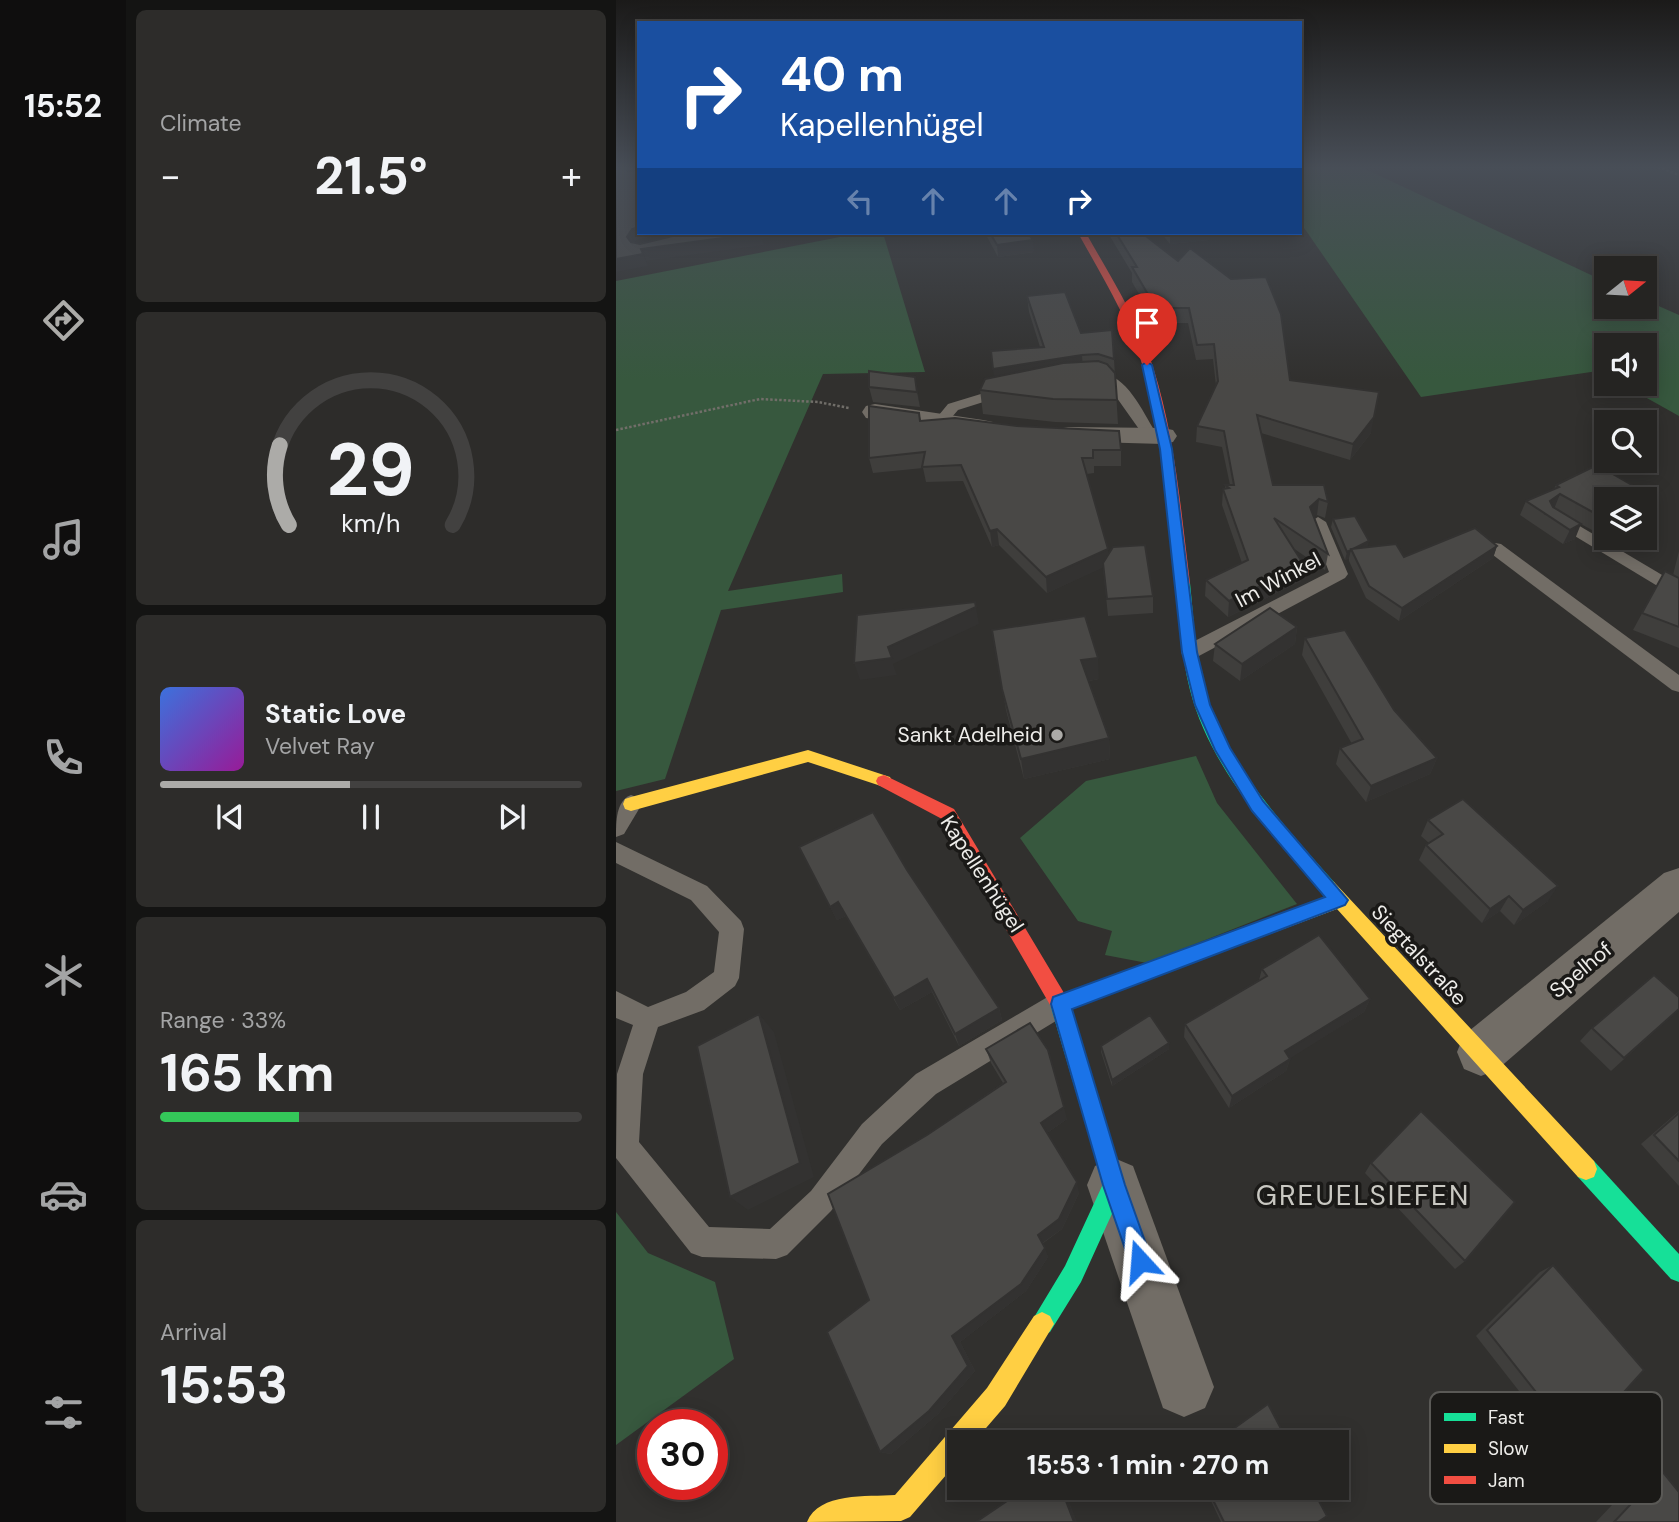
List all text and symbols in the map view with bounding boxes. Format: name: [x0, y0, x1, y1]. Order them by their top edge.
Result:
text: 40 m: [780, 42, 904, 106]
icon: right: [665, 49, 756, 140]
text: 15:52: [24, 85, 102, 127]
text: Kapellenhügel: [780, 104, 984, 146]
text: Climate: [160, 108, 242, 138]
text: 21.5°: [314, 142, 428, 210]
text: −: [160, 151, 181, 201]
text: +: [561, 151, 582, 201]
icon: left: [841, 182, 879, 220]
icon: ahead: [914, 182, 952, 220]
icon: ahead: [987, 182, 1025, 220]
icon: right: [1060, 182, 1098, 220]
north arrow: [1594, 256, 1657, 318]
map controls: [1594, 256, 1657, 550]
pin: [1117, 293, 1177, 365]
icon: directions: [39, 296, 88, 345]
icon: arrive: [1128, 304, 1166, 342]
button: sound: [1594, 333, 1657, 396]
button: search: [1594, 410, 1657, 473]
text: 29: [327, 423, 415, 518]
button: layers: [1594, 487, 1657, 550]
text: km/h: [341, 506, 401, 539]
icon: music: [39, 515, 88, 564]
street label: Im Winkel: [1230, 546, 1326, 614]
text: Static Love: [265, 697, 406, 731]
place label: Sankt Adelheid: [898, 721, 1043, 749]
marker: Sankt Adelheid: [1049, 727, 1065, 743]
text: Velvet Ray: [265, 731, 375, 761]
icon: phone: [39, 733, 88, 782]
icon: previous: [211, 798, 249, 836]
icon: pause: [352, 798, 390, 836]
icon: next: [493, 798, 531, 836]
street label: Kapellenhügel: [934, 810, 1030, 938]
street label: Siegtalstraße: [1365, 899, 1473, 1011]
street label: Spelhof: [1544, 936, 1618, 1004]
icon: climate: [39, 951, 88, 1000]
text: Range · 33%: [160, 1005, 286, 1035]
text: 165 km: [160, 1039, 334, 1107]
icon: car: [39, 1170, 88, 1219]
district label: GREUELSIEFEN: [1256, 1177, 1470, 1214]
position arrow: [1103, 1224, 1177, 1298]
text: Arrival: [160, 1317, 227, 1347]
text: 15:53: [160, 1351, 288, 1419]
icon: filters: [39, 1388, 88, 1437]
legend: [1430, 1392, 1662, 1504]
text: Fast: [1488, 1405, 1524, 1430]
speed limit sign: 30: [637, 1409, 728, 1500]
text: Slow: [1488, 1436, 1529, 1461]
text: 15:53 · 1 min · 270 m: [1027, 1448, 1269, 1482]
text: Jam: [1488, 1468, 1525, 1493]

